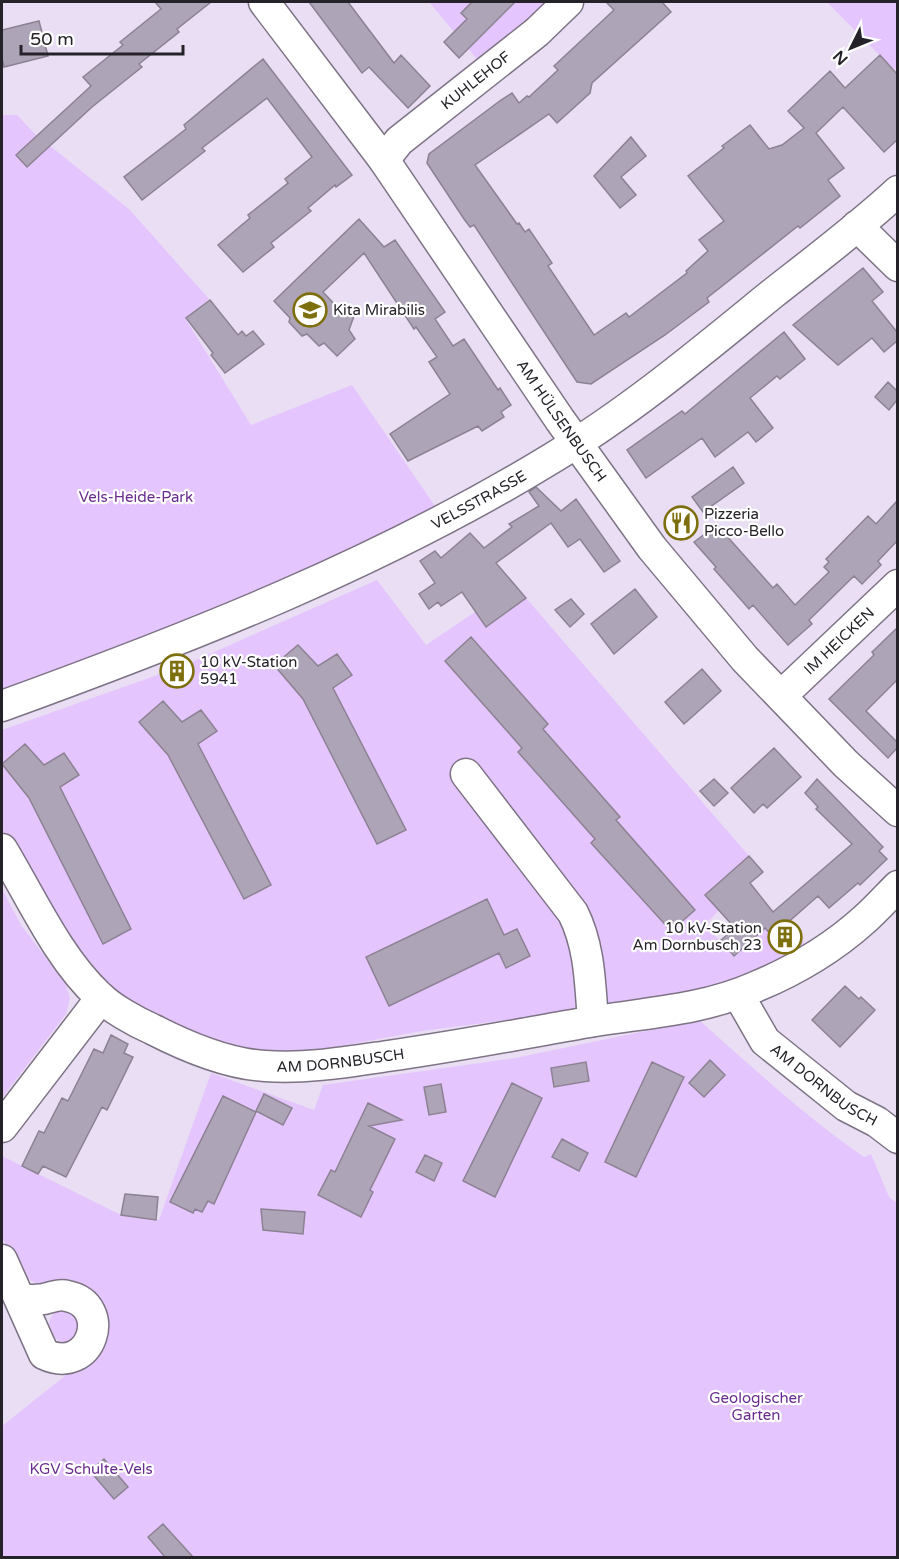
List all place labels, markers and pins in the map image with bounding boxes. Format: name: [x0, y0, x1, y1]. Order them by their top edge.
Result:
school or university icon: Kita Mirabilis: [292, 292, 328, 328]
place label: Kita Mirabilis: [333, 301, 425, 319]
restaurant icon: Pizzeria Picco-Bello: [663, 505, 699, 541]
place label: Pizzeria Picco-Bello: [704, 505, 784, 540]
building icon: 10 kV-Station 5941: [159, 653, 195, 689]
place label: 10 kV-Station 5941: [200, 653, 297, 688]
place label: 10 kV-Station Am Dornbusch 23: [633, 919, 762, 954]
building icon: 10 kV-Station Am Dornbusch 23: [767, 919, 803, 955]

